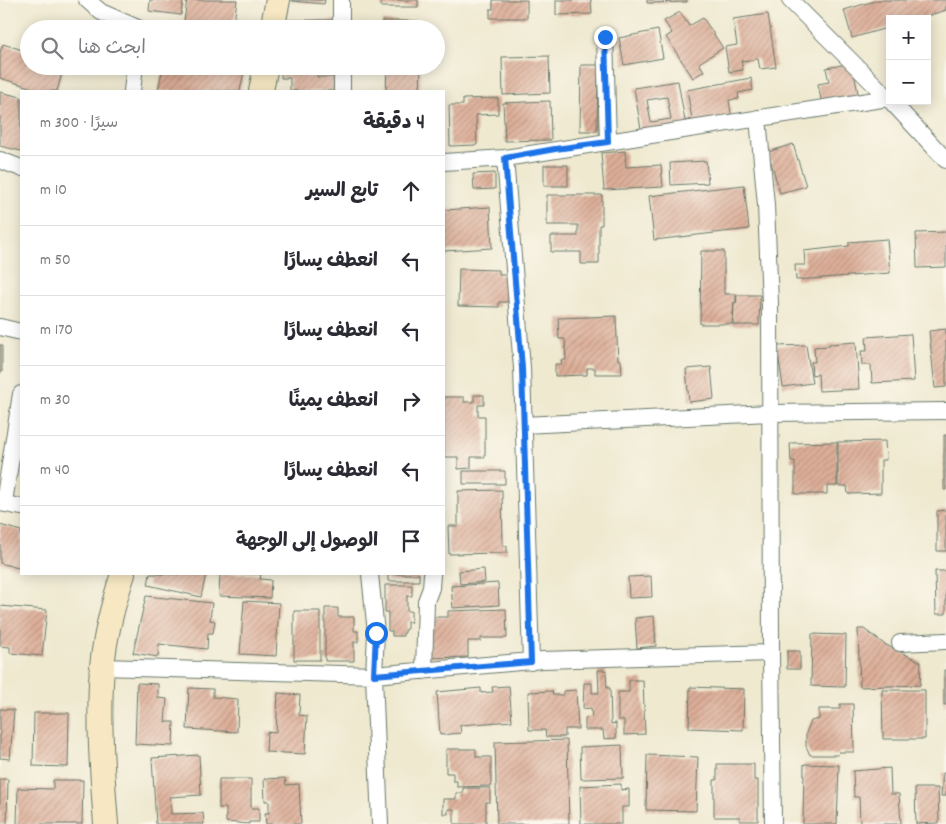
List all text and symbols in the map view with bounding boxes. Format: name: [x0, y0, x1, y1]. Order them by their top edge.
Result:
map controls: [886, 15, 931, 105]
button: +: [886, 15, 931, 60]
search box: [20, 20, 445, 75]
route end: [594, 26, 617, 49]
icon: search: [38, 34, 66, 62]
text: ابحث هنا: [78, 36, 146, 63]
button: −: [886, 60, 931, 105]
text: 4 دقيقة: [363, 109, 425, 139]
text: سيرًا · 300 m: [40, 112, 118, 135]
icon: ahead: [397, 177, 425, 205]
text: 10 m: [40, 179, 67, 202]
text: تابع السير: [306, 179, 378, 206]
icon: left: [397, 247, 425, 275]
text: 50 m: [40, 249, 71, 272]
text: انعطف يسارًا: [284, 249, 378, 276]
icon: left: [397, 317, 425, 345]
text: 170 m: [40, 319, 73, 342]
text: انعطف يسارًا: [284, 319, 378, 346]
icon: right: [397, 387, 425, 415]
text: 30 m: [40, 389, 71, 412]
text: انعطف يمينًا: [289, 389, 378, 416]
icon: left: [397, 457, 425, 485]
text: 40 m: [40, 459, 70, 482]
text: انعطف يسارًا: [284, 459, 378, 486]
icon: arrive: [397, 527, 425, 555]
text: الوصول إلى الوجهة: [236, 529, 378, 556]
route start: [365, 622, 388, 645]

